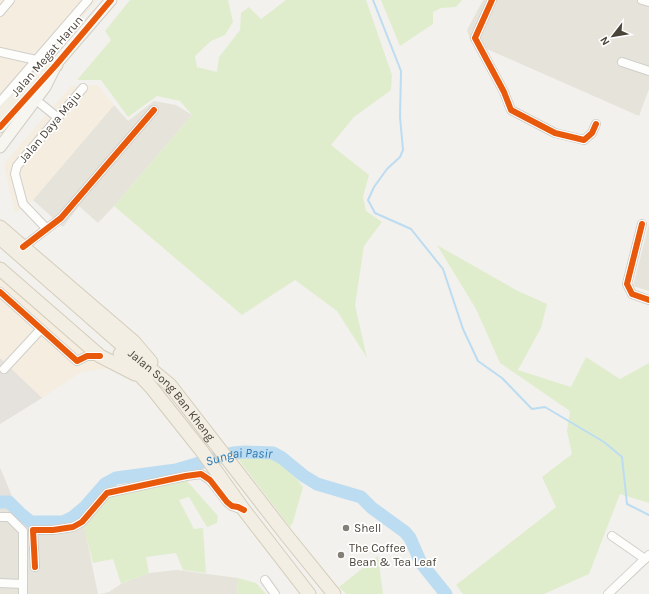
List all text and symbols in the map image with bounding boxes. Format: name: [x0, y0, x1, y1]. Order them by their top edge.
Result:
street label: Jalan Megat Harun: [8, 13, 86, 99]
north arrow: [593, 16, 633, 56]
text: N: [597, 34, 612, 48]
street label: Jalan Daya Maju: [16, 88, 84, 166]
street label: Jalan Song Ban Kheng: [125, 346, 218, 444]
water label: Sungai Pasir: [204, 445, 273, 469]
place label: Shell: [354, 521, 381, 535]
marker: Shell: [341, 523, 351, 533]
place label: The Coffee Bean & Tea Leaf: [349, 541, 437, 569]
marker: The Coffee Bean & Tea Leaf: [336, 550, 346, 560]

